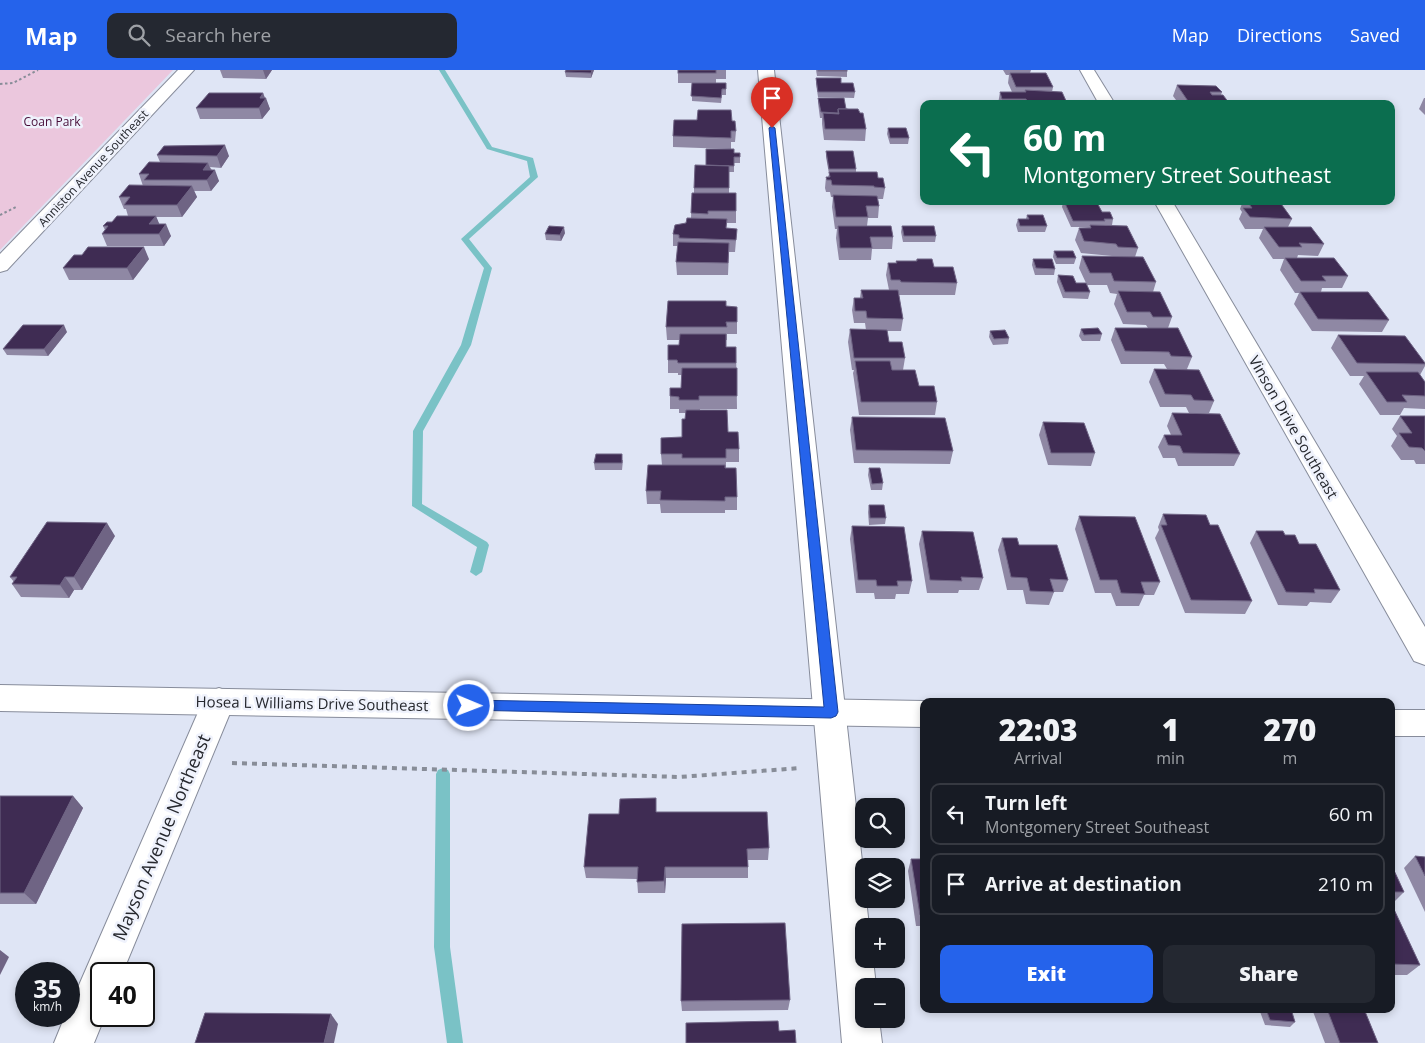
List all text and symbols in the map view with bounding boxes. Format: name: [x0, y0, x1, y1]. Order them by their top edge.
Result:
search box: [107, 13, 457, 58]
text: Map: [25, 19, 77, 52]
icon: search: [125, 21, 153, 49]
text: Search here: [165, 22, 271, 48]
text: Map: [1172, 23, 1209, 47]
text: Directions: [1237, 23, 1322, 47]
text: Saved: [1350, 23, 1400, 47]
pin: [751, 77, 793, 128]
icon: arrive: [758, 84, 786, 112]
street label: Anniston Avenue Southeast: [34, 106, 152, 230]
park label: Coan Park: [23, 113, 81, 130]
text: 60 m: [1023, 114, 1106, 161]
icon: left: [940, 120, 1005, 185]
text: Montgomery Street Southeast: [1023, 159, 1331, 189]
street label: Vinson Drive Southeast: [1245, 352, 1343, 502]
position arrow: [442, 679, 494, 731]
street label: Hosea L Williams Drive Southeast: [195, 691, 429, 715]
text: 22:03: [999, 709, 1078, 750]
text: 1: [1162, 709, 1179, 750]
text: 270: [1264, 709, 1316, 750]
street label: Mayson Avenue Northeast: [107, 730, 215, 944]
text: Arrival: [1014, 747, 1062, 769]
text: min: [1156, 747, 1185, 769]
text: m: [1283, 747, 1297, 769]
text: Turn left: [985, 790, 1067, 816]
map controls: [855, 798, 905, 1028]
button: search: [855, 798, 905, 848]
icon: left: [942, 800, 970, 828]
text: 60 m: [1329, 801, 1373, 827]
text: Montgomery Street Southeast: [985, 816, 1209, 838]
button: layers: [855, 858, 905, 908]
icon: arrive: [942, 870, 970, 898]
text: Arrive at destination: [985, 871, 1182, 897]
text: 210 m: [1318, 871, 1373, 897]
button: +: [855, 918, 905, 968]
button: Exit: [940, 945, 1153, 1003]
button: Share: [1163, 945, 1375, 1003]
speed limit sign: 40: [90, 962, 155, 1027]
text: 35: [33, 971, 62, 1005]
button: −: [855, 978, 905, 1028]
text: km/h: [33, 998, 62, 1015]

